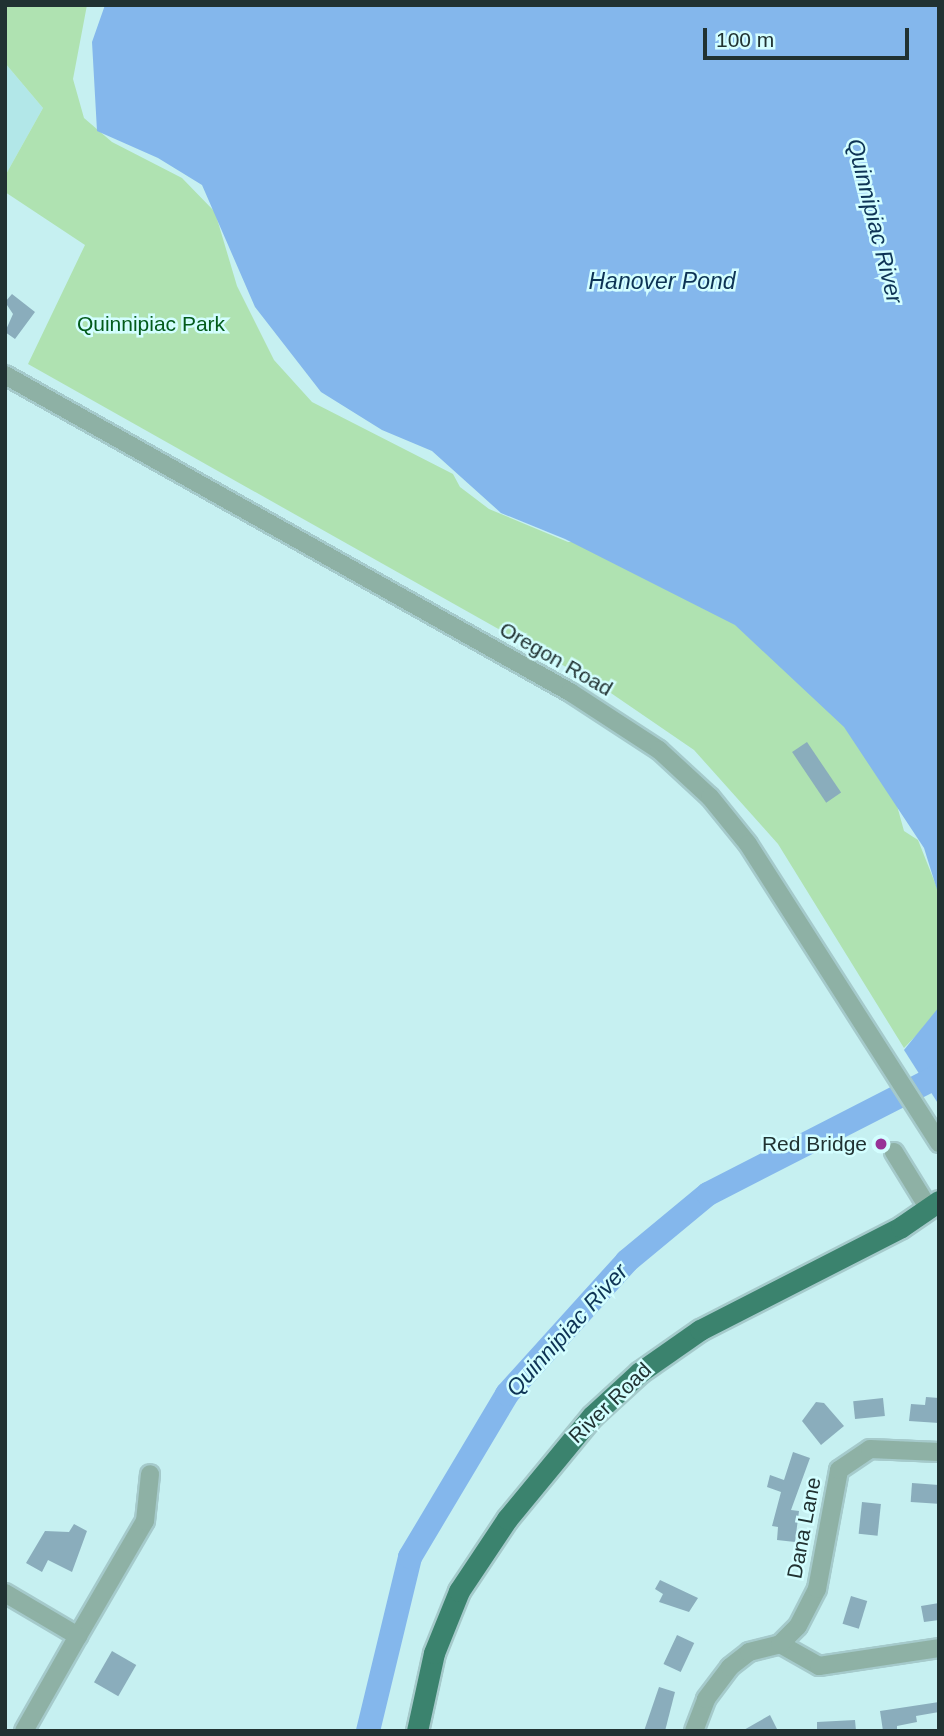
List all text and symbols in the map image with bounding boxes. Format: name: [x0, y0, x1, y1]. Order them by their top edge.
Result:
scale bar: [706, 14, 912, 58]
text: 100 m: [716, 28, 774, 51]
water label: Quinnipiac River: [841, 136, 909, 306]
water label: Hanover Pond: [588, 267, 736, 295]
park label: Quinnipiac Park: [77, 311, 225, 337]
street label: Oregon Road: [495, 617, 617, 701]
place label: Red Bridge: [762, 1131, 867, 1157]
marker: Red Bridge: [873, 1136, 889, 1152]
water label: Quinnipiac River: [500, 1258, 634, 1402]
street label: River Road: [563, 1357, 657, 1449]
street label: Dana Lane: [782, 1475, 826, 1581]

